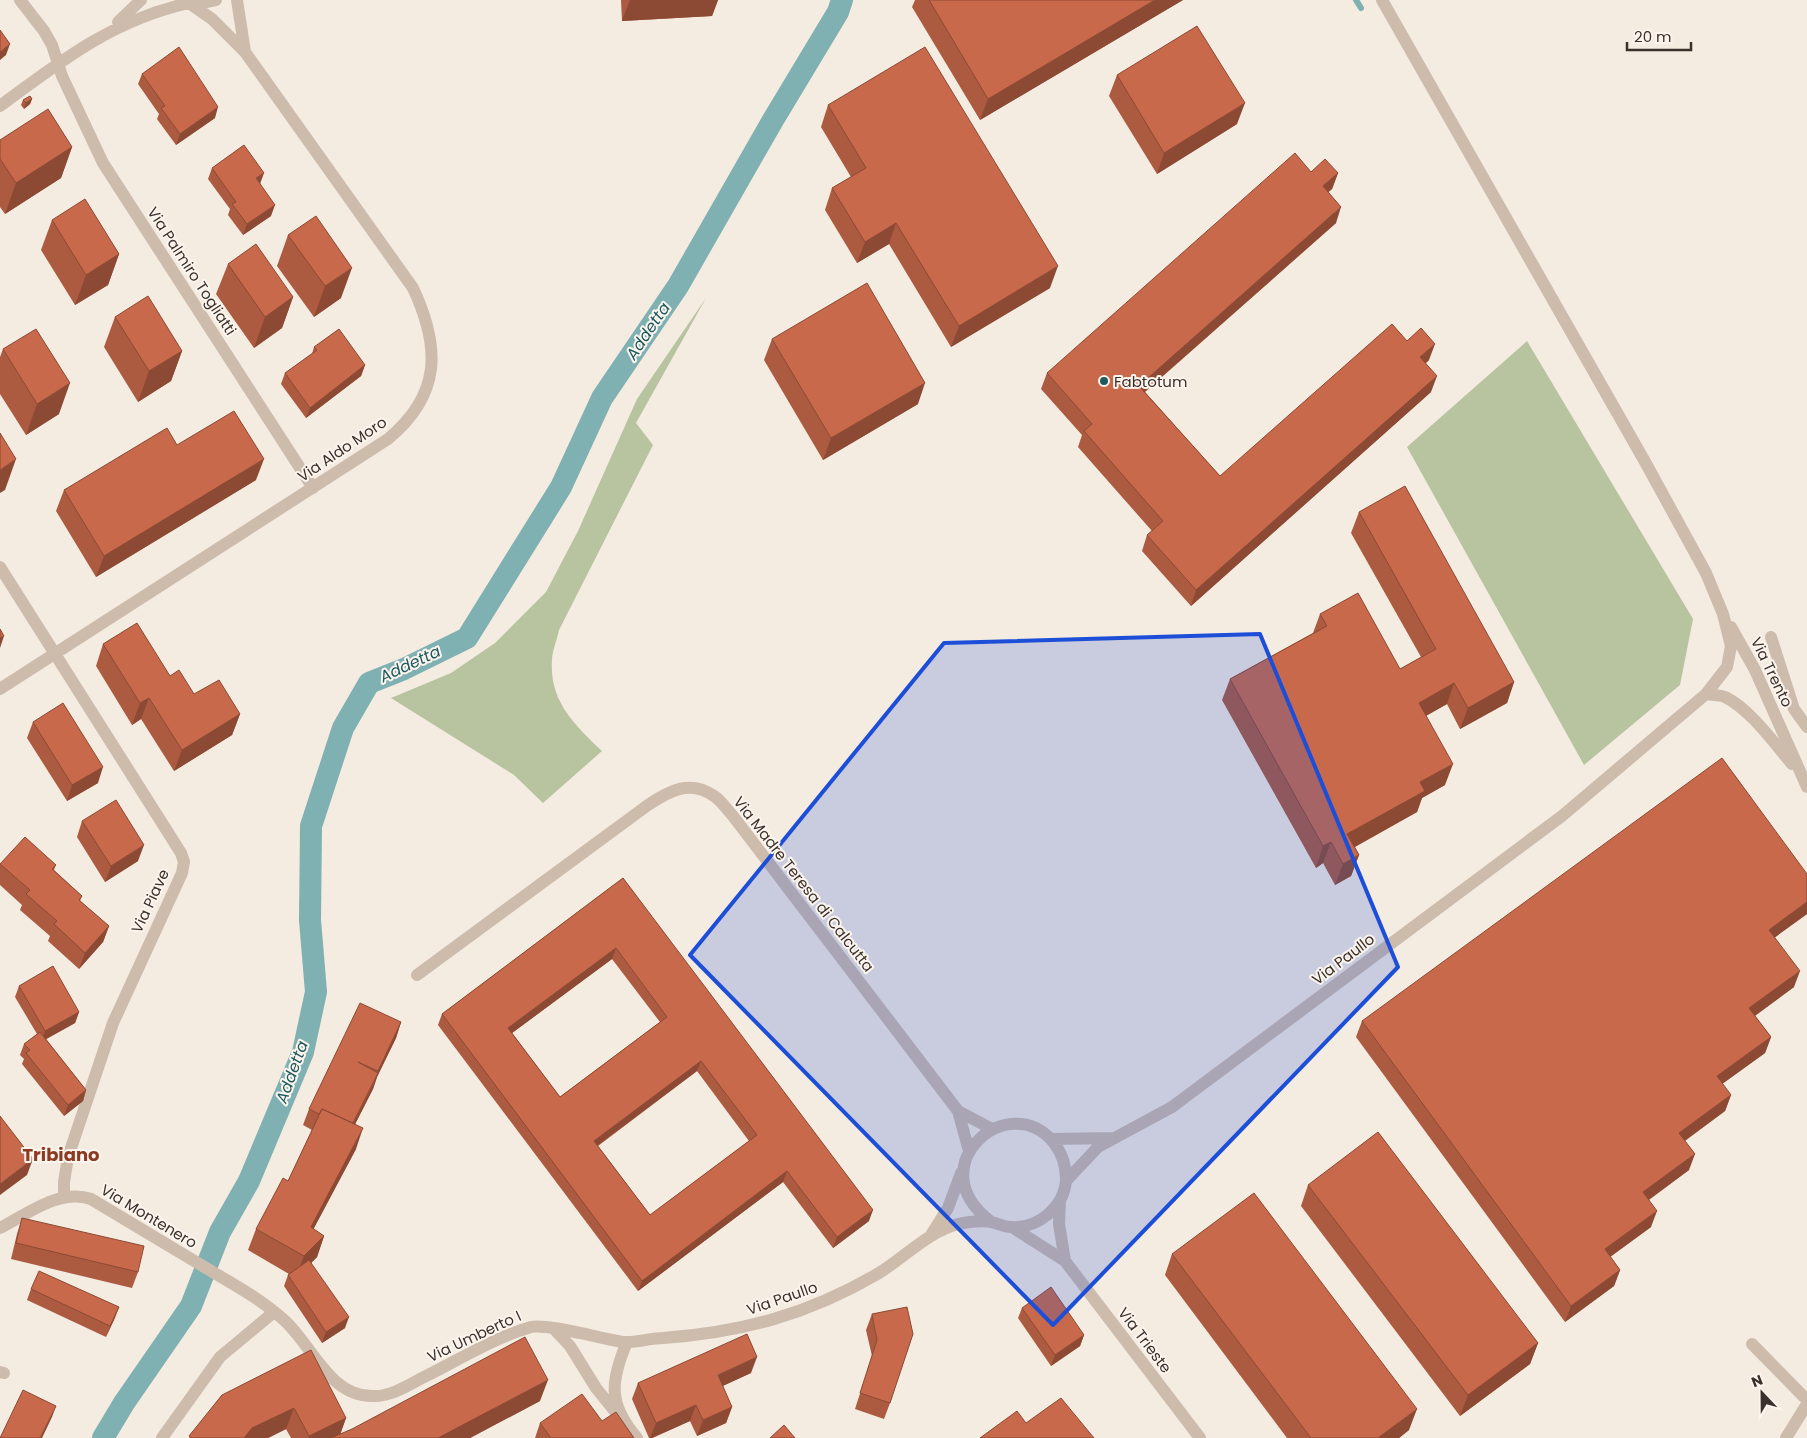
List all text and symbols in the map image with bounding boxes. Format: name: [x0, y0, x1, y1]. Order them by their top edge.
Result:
scale bar: [1627, 20, 1691, 52]
text: 20 m: [1634, 26, 1672, 47]
street label: Via Palmiro Togliatti: [143, 203, 241, 339]
water label: Addetta: [620, 298, 676, 365]
place label: Fabtotum: [1114, 371, 1187, 392]
marker: Fabtotum: [1098, 375, 1110, 387]
street label: Via Aldo Moro: [293, 411, 391, 487]
street label: Via Trento: [1746, 633, 1798, 711]
water label: Addetta: [375, 640, 444, 689]
street label: Via Madre Teresa di Calcutta: [729, 792, 879, 976]
street label: Via Piave: [126, 866, 174, 936]
street label: Via Paullo: [1307, 929, 1379, 989]
water label: Addetta: [270, 1037, 314, 1107]
district label: Tribiano: [22, 1142, 100, 1167]
street label: Via Montenero: [97, 1179, 201, 1253]
street label: Via Paullo: [744, 1276, 820, 1320]
street label: Via Trieste: [1113, 1303, 1177, 1377]
street label: Via Umberto I: [424, 1305, 524, 1367]
north arrow: [1737, 1368, 1787, 1418]
text: N: [1749, 1370, 1766, 1392]

